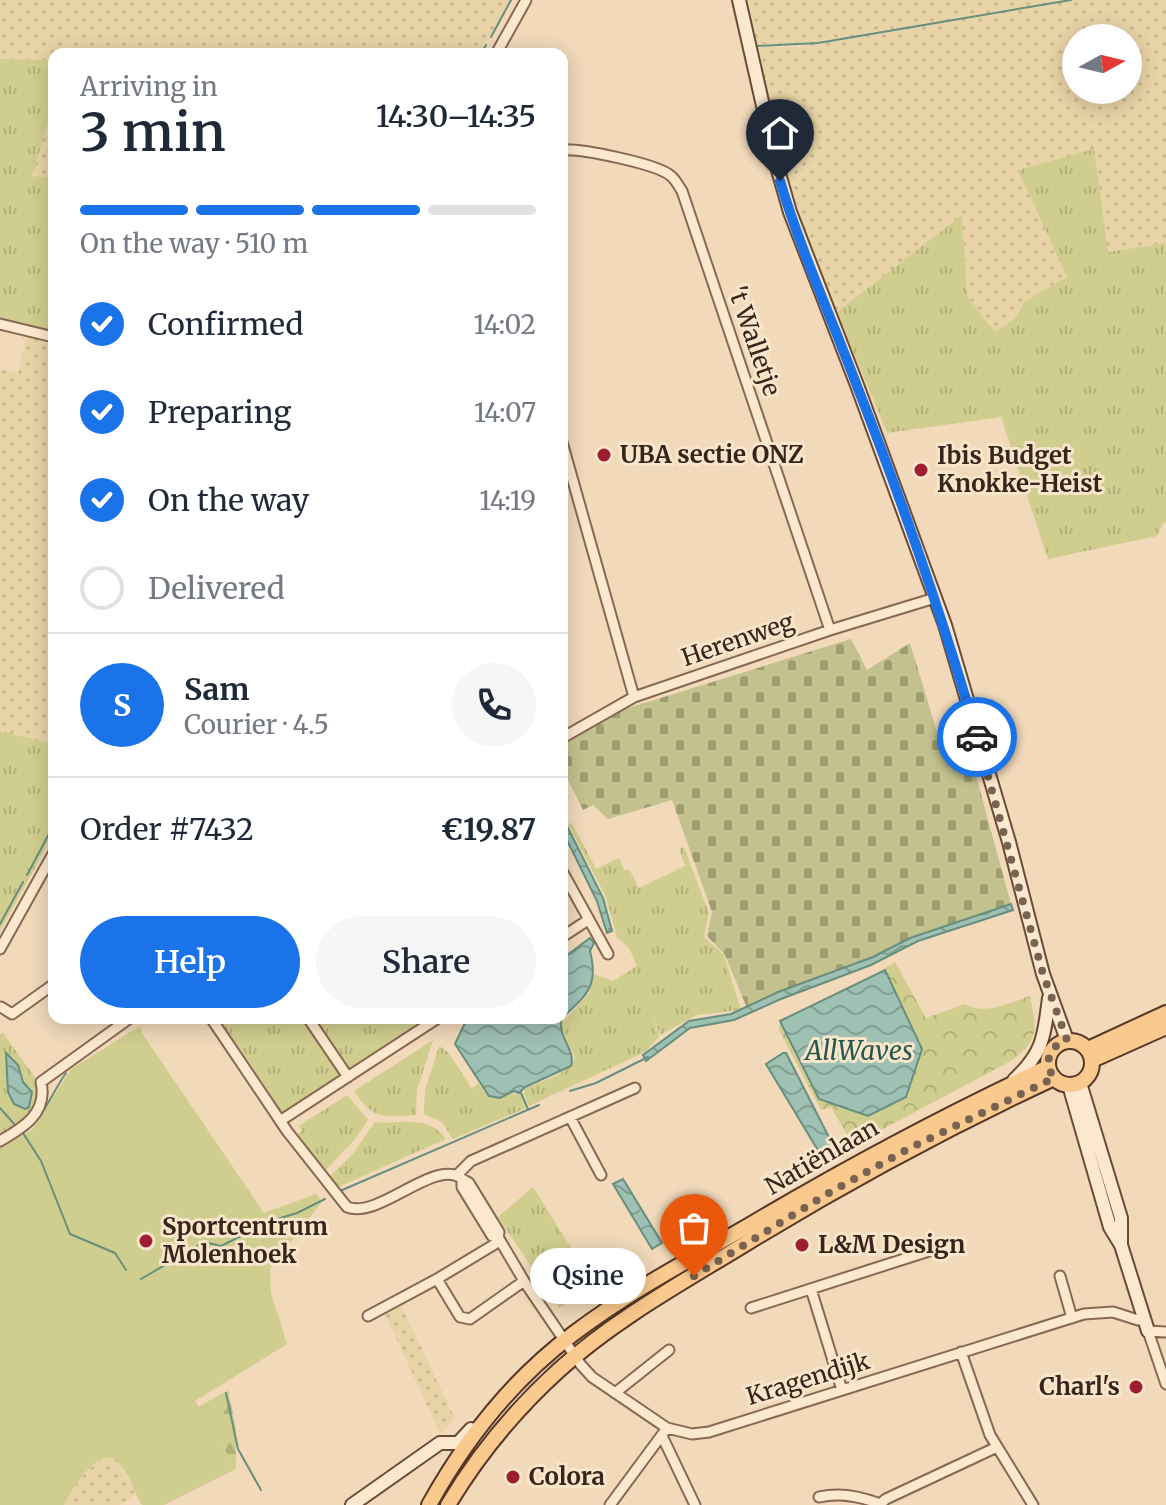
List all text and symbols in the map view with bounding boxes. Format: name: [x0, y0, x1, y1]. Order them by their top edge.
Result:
north arrow: [1062, 24, 1142, 104]
map controls: [1062, 24, 1142, 104]
text: Arriving in: [80, 70, 218, 103]
text: 14:30–14:35: [376, 97, 536, 135]
pin: [746, 99, 814, 181]
text: 3 min: [80, 100, 226, 165]
icon: home: [758, 111, 802, 155]
text: On the way · 510 m: [80, 227, 308, 260]
street label: 't Walletje: [721, 282, 788, 400]
icon: check: [80, 302, 124, 346]
text: Confirmed: [148, 305, 303, 343]
text: 14:02: [474, 308, 536, 341]
icon: check: [80, 390, 124, 434]
text: Preparing: [148, 393, 291, 431]
text: 14:07: [474, 396, 536, 429]
place label: UBA sectie ONZ: [620, 439, 804, 470]
place label: Ibis Budget Knokke-Heist: [937, 440, 1103, 499]
marker: UBA sectie ONZ: [595, 446, 613, 464]
marker: Ibis Budget Knokke-Heist: [912, 461, 930, 479]
icon: check: [80, 478, 124, 522]
text: On the way: [148, 481, 309, 519]
text: 14:19: [479, 484, 536, 517]
text: Delivered: [148, 569, 285, 607]
street label: Herenweg: [678, 606, 799, 673]
button: phone: [452, 663, 536, 747]
text: Sam: [184, 670, 249, 708]
text: S: [113, 686, 131, 724]
courier: [937, 697, 1017, 777]
text: Courier · 4.5: [184, 708, 329, 741]
icon: car: [955, 715, 999, 759]
text: Order #7432: [80, 810, 254, 848]
text: €19.87: [441, 810, 536, 848]
button: Help: [80, 916, 300, 1008]
button: Share: [316, 916, 536, 1008]
water label: AllWaves: [803, 1034, 913, 1067]
street label: Natiënlaan: [759, 1112, 884, 1201]
pin: [660, 1194, 728, 1276]
icon: bag: [672, 1206, 716, 1250]
place label: Sportcentrum Molenhoek: [162, 1211, 328, 1270]
place label: L&M Design: [818, 1229, 965, 1260]
marker: Sportcentrum Molenhoek: [137, 1232, 155, 1250]
marker: L&M Design: [793, 1236, 811, 1254]
callout: Qsine: [530, 1248, 646, 1304]
text: Qsine: [552, 1259, 624, 1292]
street label: Kragendijk: [742, 1345, 874, 1412]
place label: Charl's: [1039, 1371, 1120, 1402]
marker: Charl's: [1127, 1378, 1145, 1396]
place label: Colora: [529, 1461, 605, 1492]
marker: Colora: [504, 1468, 522, 1486]

